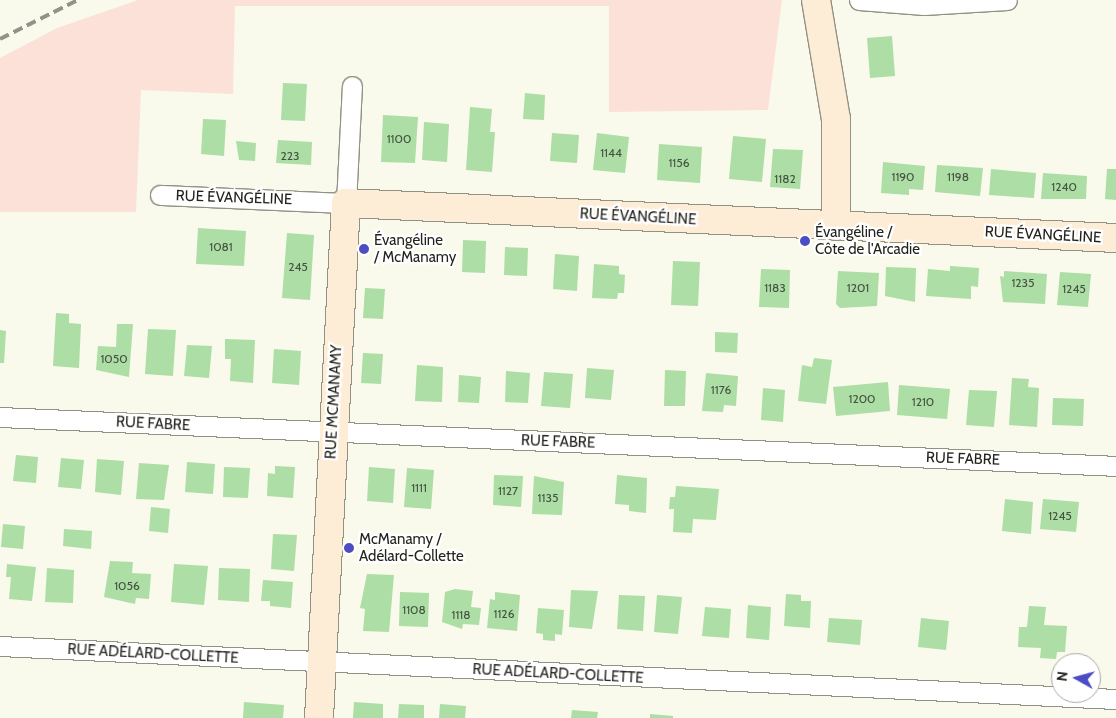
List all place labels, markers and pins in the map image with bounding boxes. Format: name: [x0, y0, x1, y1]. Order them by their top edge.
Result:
place label: Évangéline / Côte de l'Arcadie: [815, 223, 920, 258]
place label: Évangéline / McManamy: [374, 231, 456, 266]
marker: Évangéline / Côte de l'Arcadie: [799, 235, 811, 247]
marker: Évangéline / McManamy: [358, 243, 370, 255]
place label: McManamy / Adélard-Collette: [359, 530, 464, 565]
marker: McManamy / Adélard-Collette: [343, 542, 355, 554]

